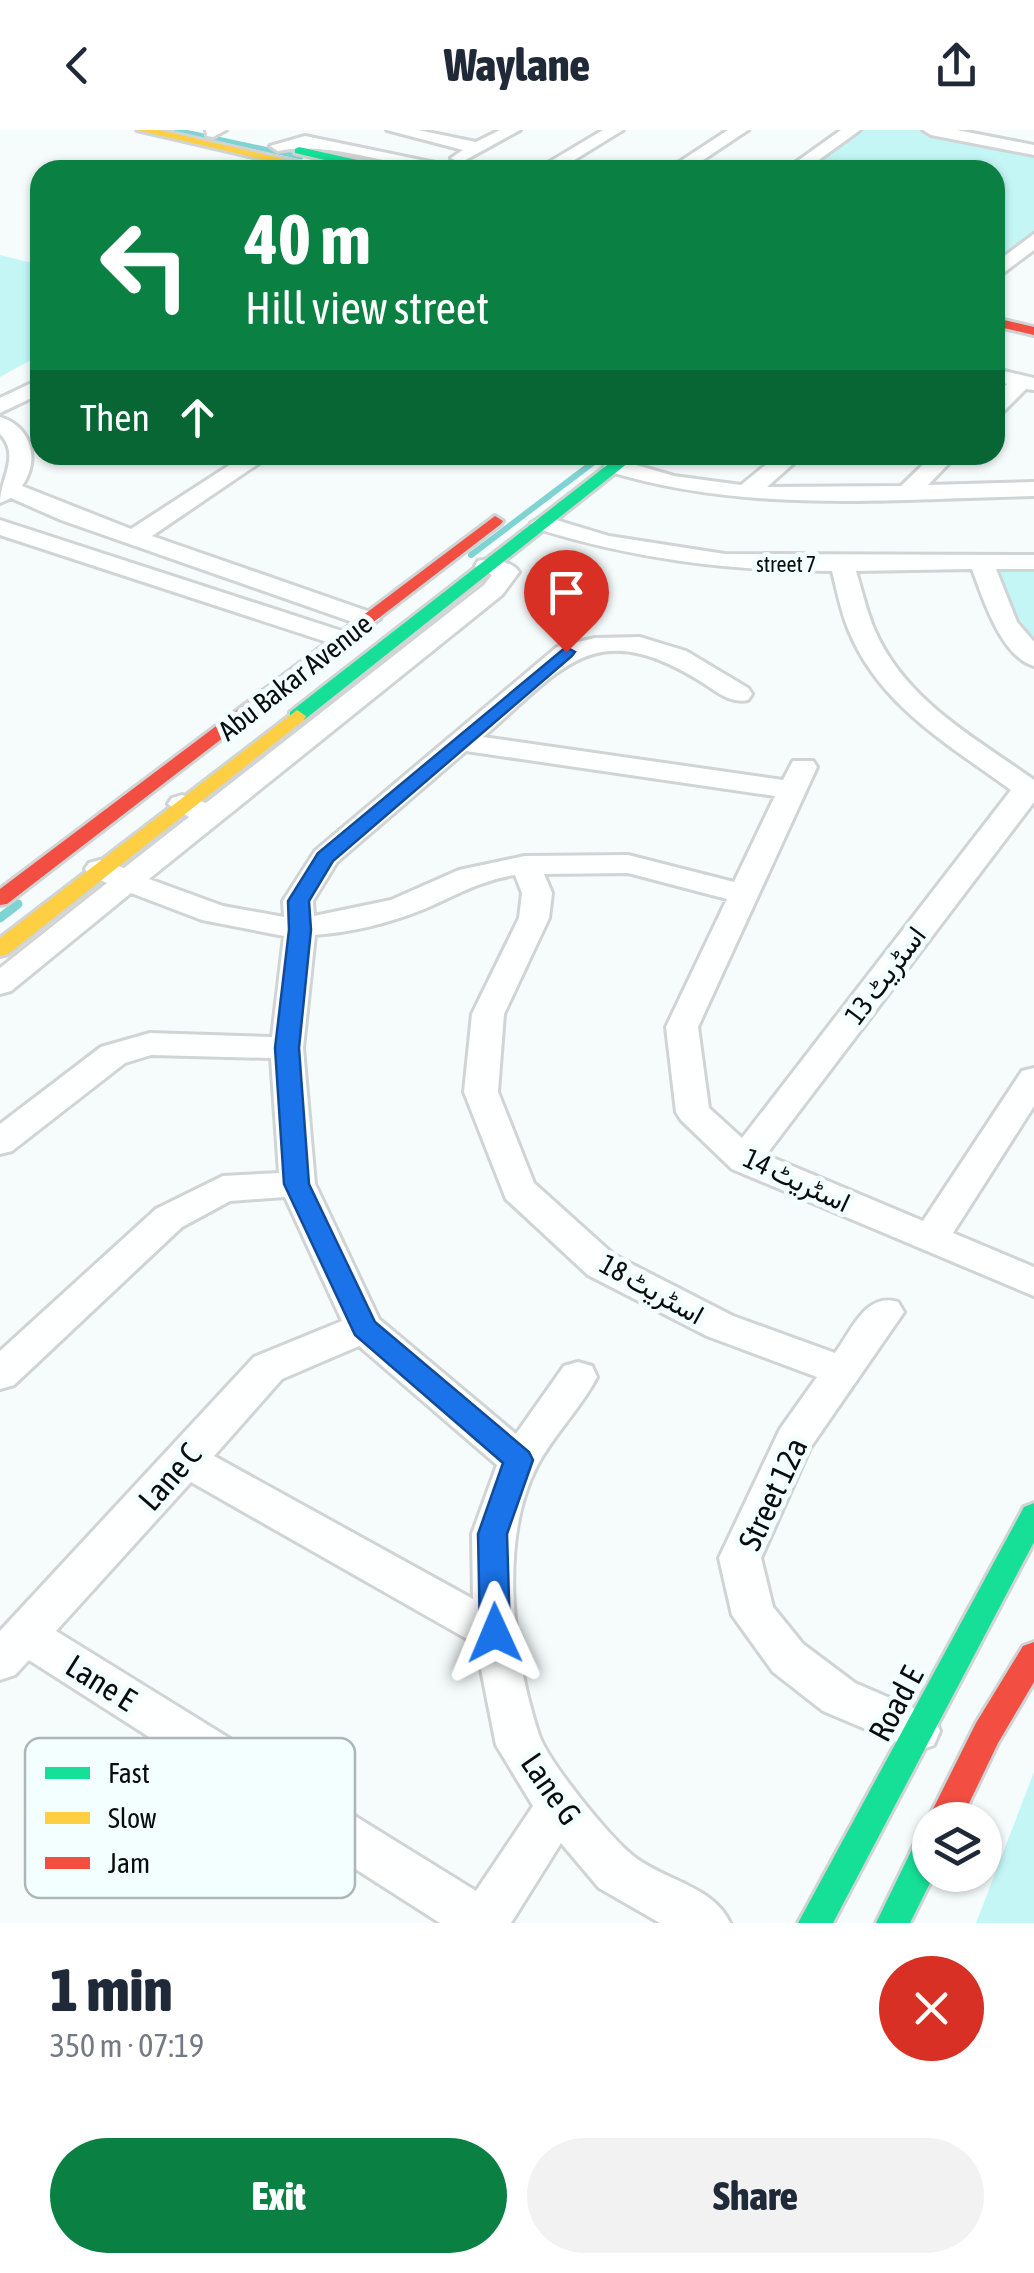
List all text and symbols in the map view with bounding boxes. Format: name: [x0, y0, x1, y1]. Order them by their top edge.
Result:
icon: back: [50, 38, 105, 93]
icon: share: [929, 38, 984, 93]
text: Waylane: [444, 39, 590, 91]
text: 40 m: [245, 199, 371, 279]
icon: left: [80, 200, 210, 330]
text: Hill view street: [245, 282, 489, 334]
icon: ahead: [170, 390, 225, 445]
text: Then: [80, 396, 150, 439]
pin: [524, 550, 609, 653]
street label: street 7: [756, 551, 816, 577]
icon: arrive: [539, 565, 594, 620]
street label: Abu Bakar Avenue: [212, 607, 378, 747]
street label: اسٹریٹ 13: [838, 920, 934, 1031]
street label: اسٹریٹ 14: [738, 1141, 855, 1220]
street label: اسٹریٹ 18: [594, 1247, 710, 1332]
street label: Street 12a: [731, 1432, 815, 1556]
street label: Lane C: [131, 1436, 209, 1518]
position arrow: [443, 1581, 547, 1685]
street label: Lane E: [60, 1647, 143, 1718]
street label: Road E: [861, 1660, 931, 1747]
legend: [25, 1738, 355, 1898]
street label: Lane G: [514, 1746, 589, 1832]
text: Fast: [108, 1757, 150, 1789]
text: Slow: [108, 1802, 157, 1834]
map controls: [912, 1802, 1002, 1892]
button: layers: [912, 1802, 1002, 1892]
text: Jam: [108, 1847, 150, 1879]
text: 1 min: [50, 1955, 173, 2024]
button: close: [879, 1956, 984, 2061]
text: 350 m · 07:19: [50, 2027, 204, 2064]
button: Exit: [50, 2138, 507, 2253]
button: Share: [527, 2138, 984, 2253]

